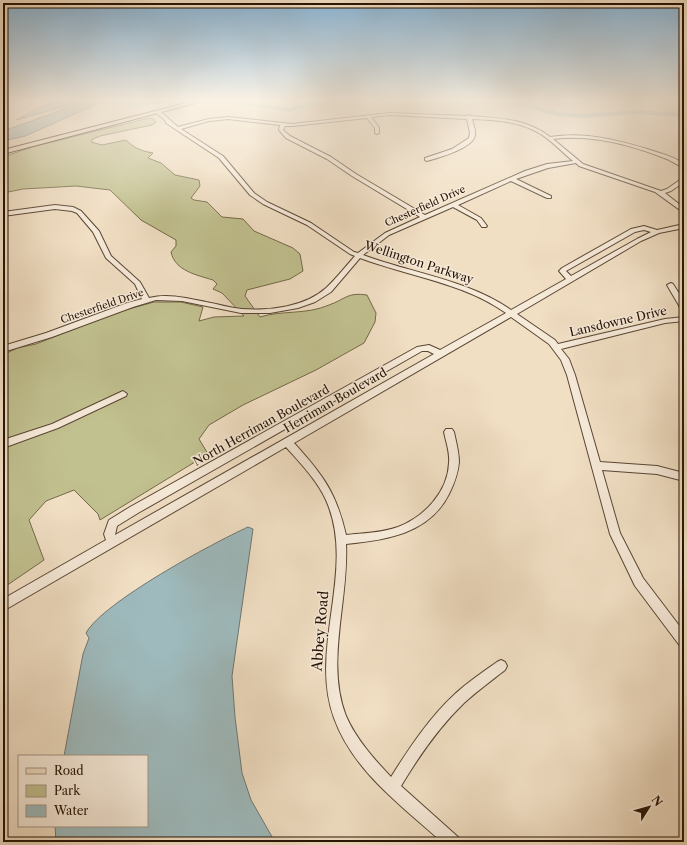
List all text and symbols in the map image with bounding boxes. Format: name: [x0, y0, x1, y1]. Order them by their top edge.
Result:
street label: Chesterfield Drive: [383, 182, 468, 230]
street label: Wellington Parkway: [362, 237, 476, 287]
street label: Chesterfield Drive: [59, 286, 146, 326]
street label: Lansdowne Drive: [568, 302, 669, 340]
street label: Herriman Boulevard: [281, 364, 390, 436]
street label: North Herriman Boulevard: [190, 381, 332, 469]
street label: Abbey Road: [307, 590, 333, 673]
legend: [18, 755, 148, 827]
text: Road: [54, 763, 84, 778]
text: Park: [54, 783, 81, 798]
north arrow: [629, 787, 669, 827]
text: N: [649, 793, 666, 809]
text: Water: [53, 803, 88, 818]

